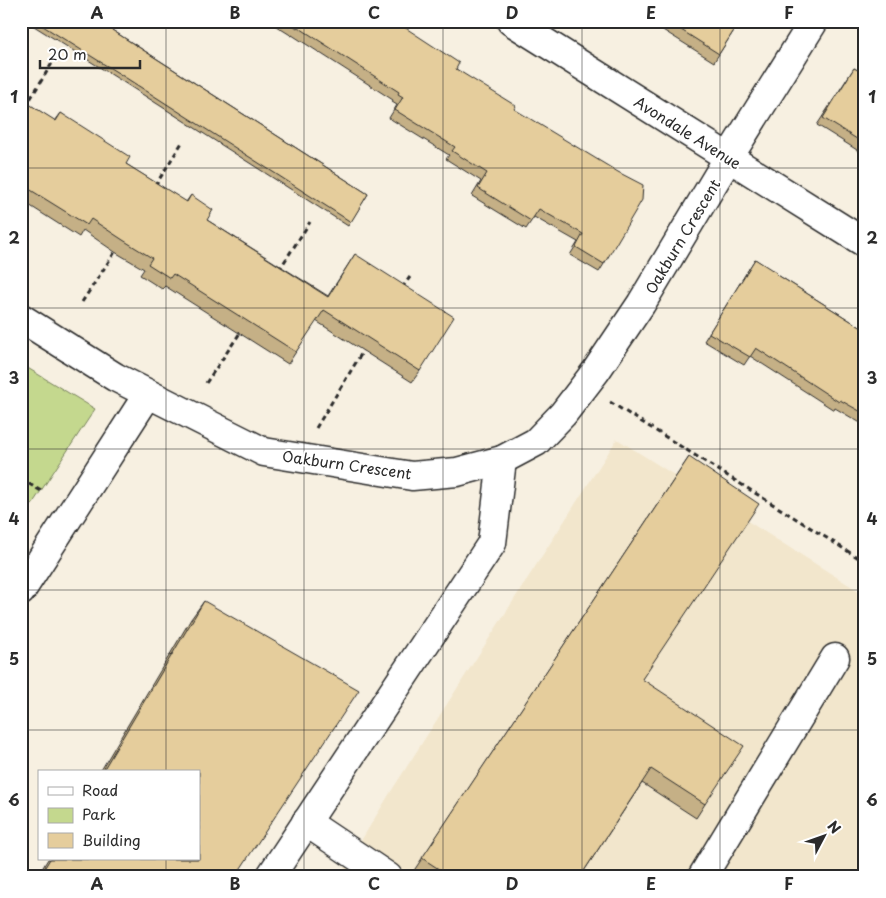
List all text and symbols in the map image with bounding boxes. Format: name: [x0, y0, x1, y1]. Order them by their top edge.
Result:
text: A: [91, 0, 104, 24]
text: B: [230, 0, 241, 24]
text: C: [368, 0, 380, 24]
text: D: [506, 0, 518, 24]
text: E: [646, 0, 656, 24]
text: F: [784, 0, 794, 24]
scale bar: [40, 38, 140, 70]
text: 20 m: [48, 42, 87, 65]
text: 1: [10, 84, 18, 108]
text: 1: [868, 84, 876, 108]
street label: Avondale Avenue: [630, 90, 746, 174]
street label: Oakburn Crescent: [639, 174, 725, 298]
text: 2: [8, 225, 20, 249]
text: 2: [866, 225, 878, 249]
text: 3: [9, 365, 19, 389]
text: 3: [867, 365, 877, 389]
street label: Oakburn Crescent: [281, 444, 413, 484]
text: 4: [9, 506, 20, 530]
text: 4: [867, 506, 878, 530]
text: 5: [9, 646, 19, 670]
text: 5: [867, 646, 877, 670]
legend: [38, 770, 200, 860]
text: Road: [82, 778, 118, 801]
text: 6: [8, 787, 20, 811]
text: 6: [866, 787, 878, 811]
text: Park: [82, 802, 116, 825]
north arrow: [798, 810, 848, 860]
text: N: [823, 816, 846, 838]
text: Building: [82, 828, 141, 851]
text: A: [91, 871, 104, 895]
text: B: [230, 871, 241, 895]
text: C: [368, 871, 380, 895]
text: D: [506, 871, 518, 895]
text: E: [646, 871, 656, 895]
text: F: [784, 871, 794, 895]

